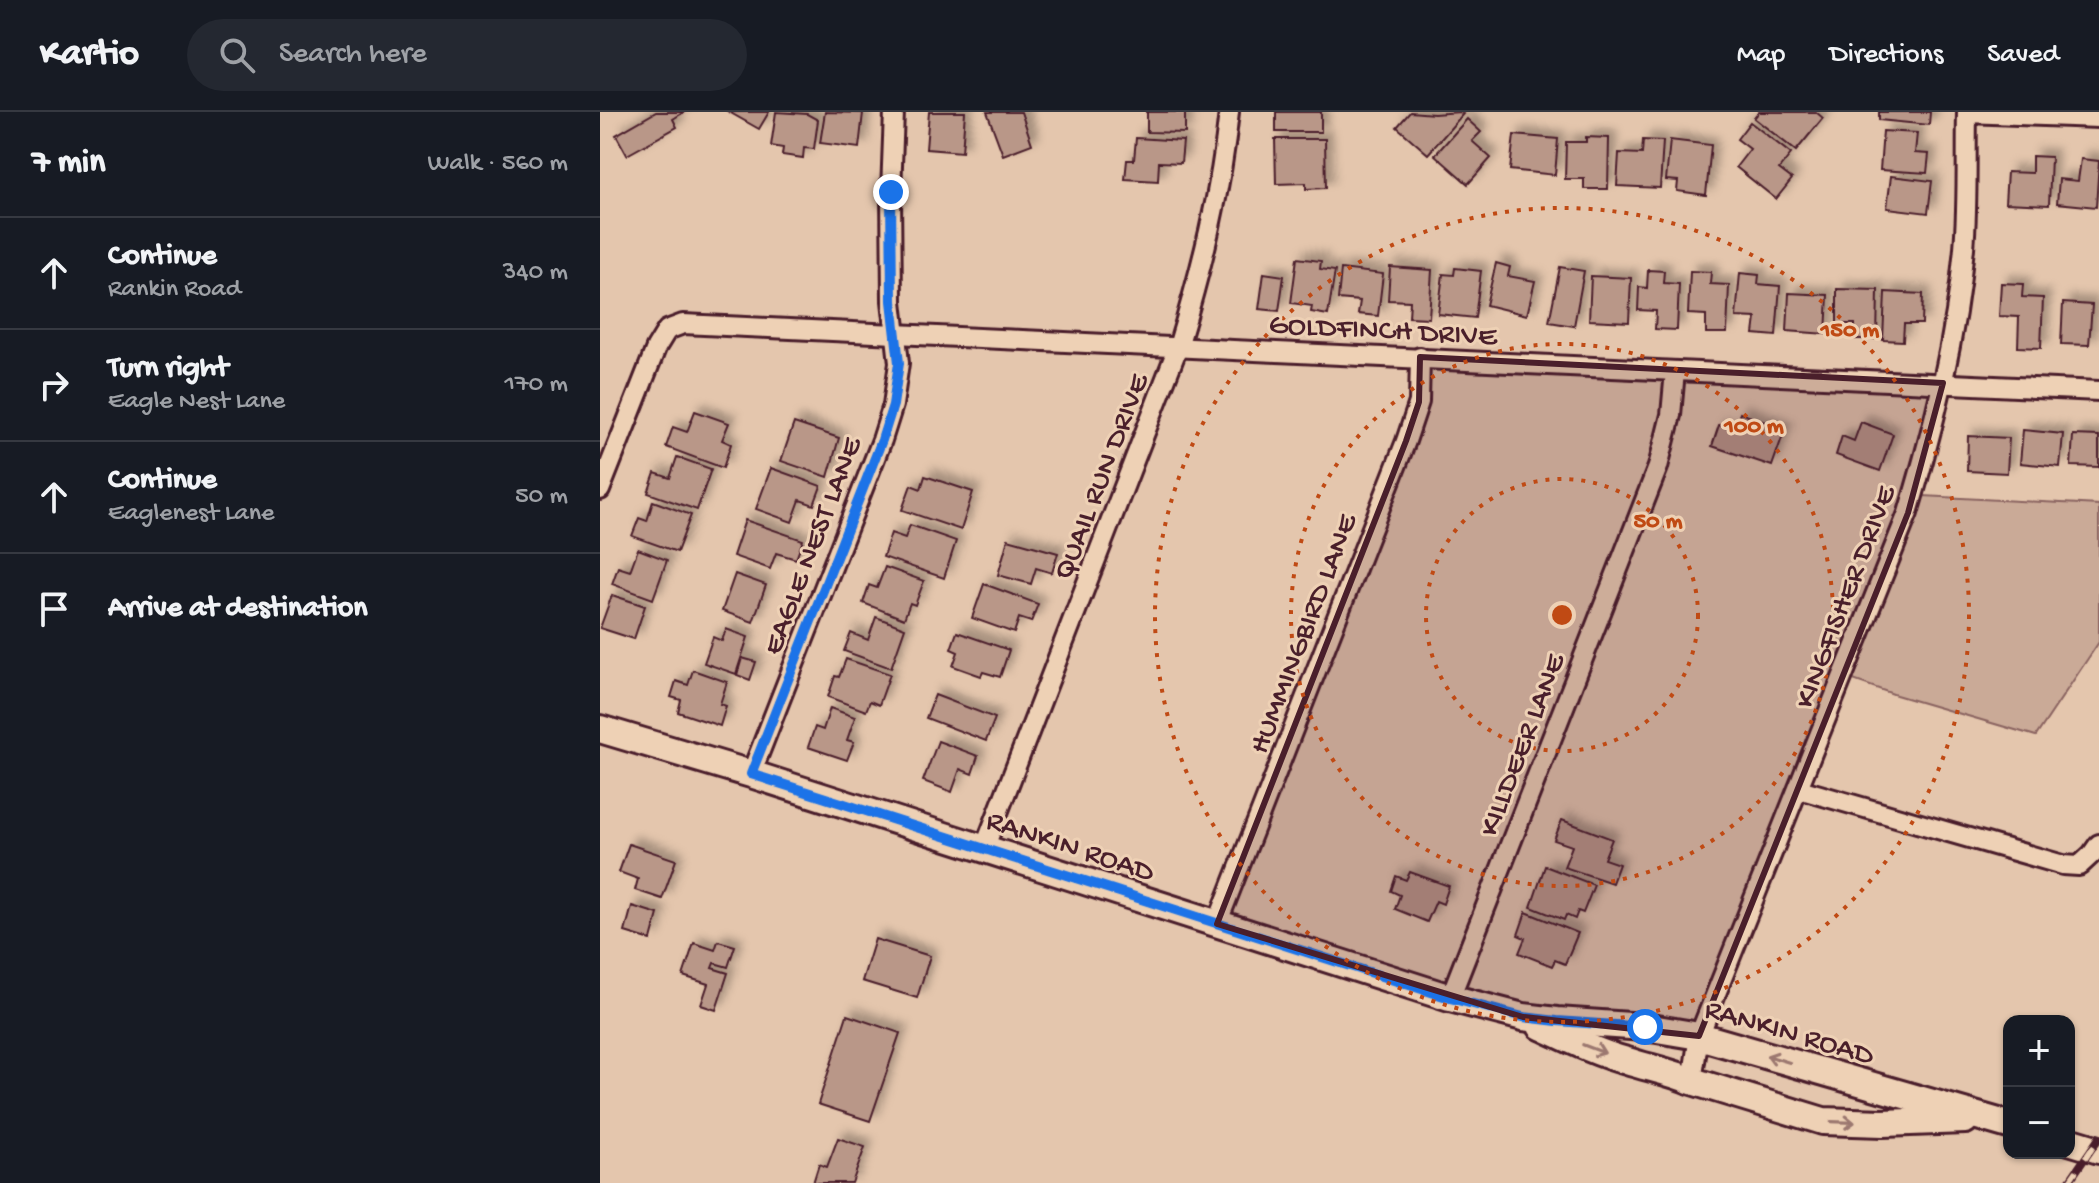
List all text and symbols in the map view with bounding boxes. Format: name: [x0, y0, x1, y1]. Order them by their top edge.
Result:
search box: [187, 19, 747, 91]
text: Kartio: [40, 33, 139, 77]
icon: search: [215, 33, 259, 77]
text: Search here: [279, 38, 427, 73]
text: Map: [1737, 39, 1785, 72]
text: Directions: [1829, 39, 1943, 72]
text: Saved: [1987, 39, 2059, 72]
text: 7 min: [32, 144, 105, 184]
text: Walk · 560 m: [427, 149, 568, 180]
route end: [873, 174, 909, 210]
text: Continue: [108, 240, 217, 275]
icon: ahead: [32, 251, 76, 295]
text: 340 m: [503, 258, 568, 289]
text: Rankin Road: [108, 275, 241, 306]
street label: GOLDFINCH DRIVE: [1268, 309, 1499, 356]
text: 150 m: [1820, 317, 1879, 346]
text: Turn right: [108, 352, 228, 387]
icon: right: [32, 363, 76, 407]
street label: QUAIL RUN DRIVE: [1048, 368, 1159, 586]
text: 170 m: [505, 370, 568, 401]
text: Eagle Nest Lane: [108, 387, 285, 418]
text: 100 m: [1723, 413, 1784, 442]
street label: EAGLE NEST LANE: [757, 432, 872, 660]
text: Continue: [108, 464, 217, 499]
icon: ahead: [32, 475, 76, 519]
street label: KINGFISHER DRIVE: [1789, 480, 1906, 714]
text: 50 m: [515, 482, 568, 513]
text: Eaglenest Lane: [108, 499, 274, 530]
text: 50 m: [1634, 508, 1682, 537]
street label: HUMMINGBIRD LANE: [1243, 509, 1367, 759]
icon: arrive: [32, 587, 76, 631]
text: Arrive at destination: [108, 592, 368, 627]
centre of rings: [1548, 601, 1576, 629]
street label: KILLDEER LANE: [1473, 648, 1575, 842]
street label: RANKIN ROAD: [981, 805, 1158, 892]
street label: RANKIN ROAD: [1700, 993, 1878, 1075]
route start: [1627, 1009, 1663, 1045]
map controls: [2003, 1015, 2075, 1159]
button: +: [2003, 1015, 2075, 1087]
one-way arrow: [1581, 1043, 1606, 1057]
one-way arrow: [1766, 1051, 1791, 1065]
button: −: [2003, 1087, 2075, 1159]
one-way arrow: [1829, 1114, 1856, 1129]

